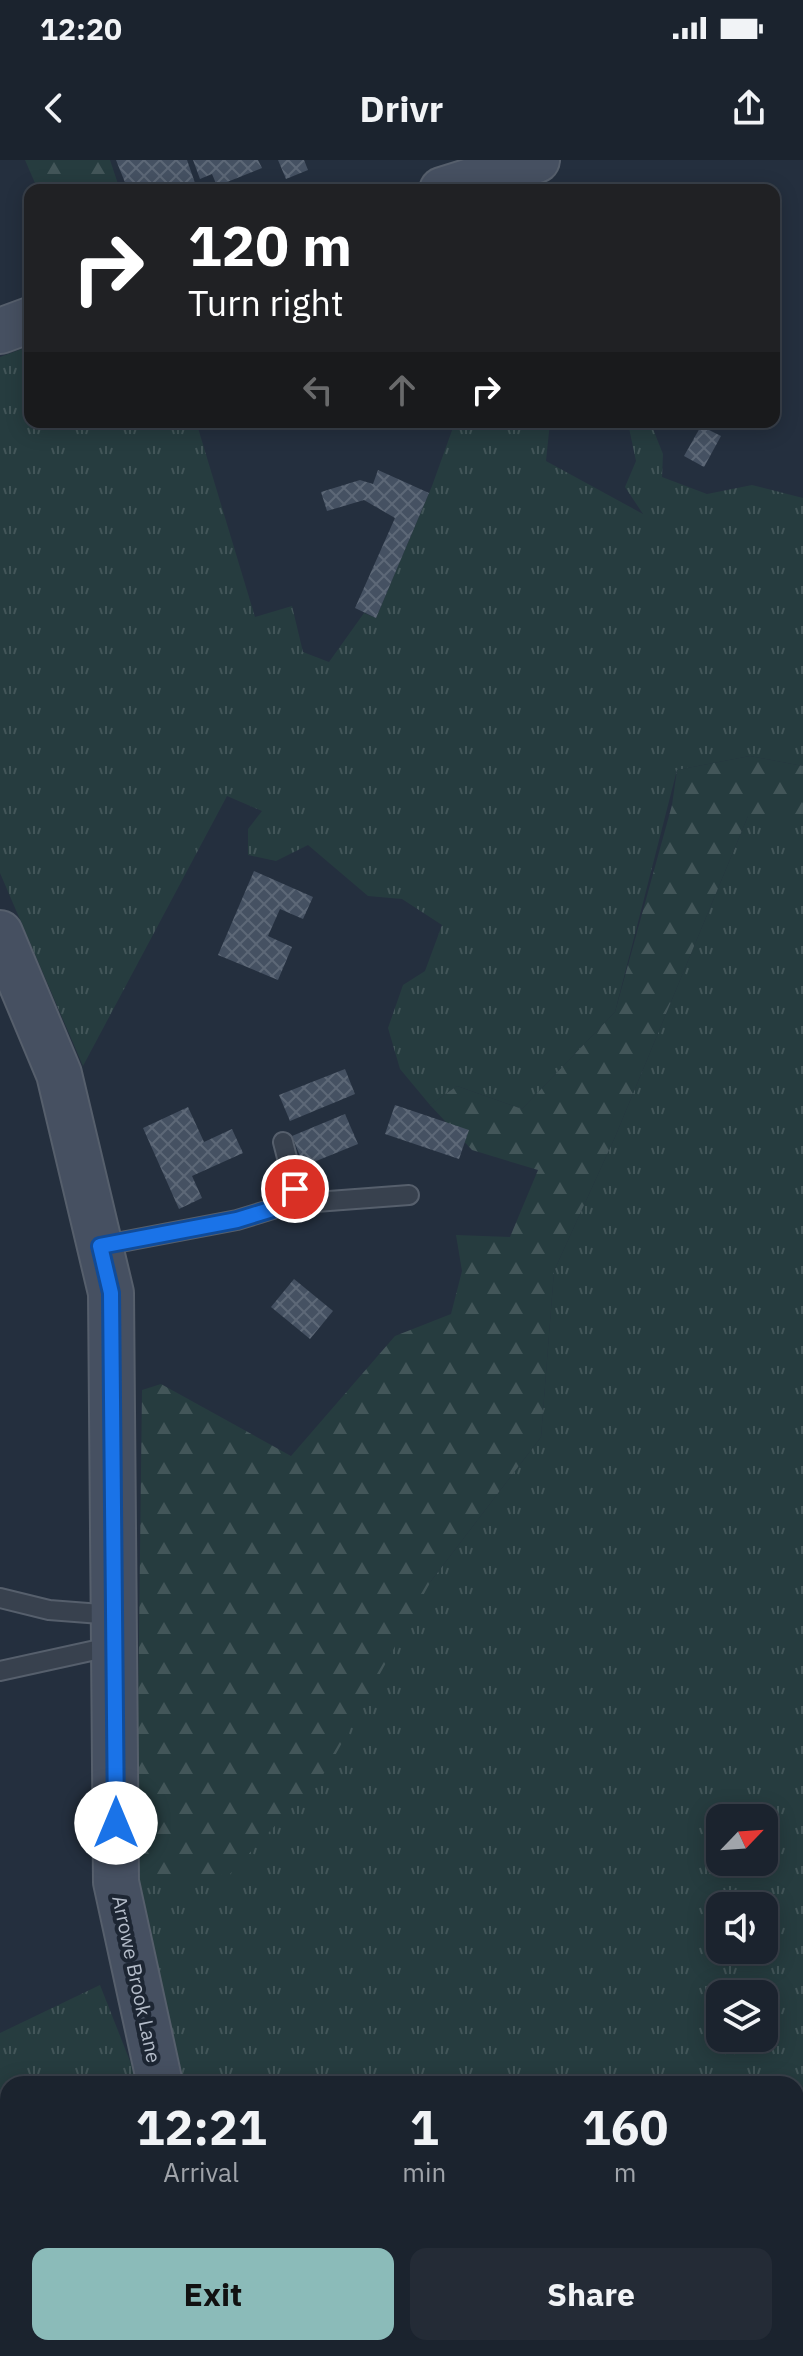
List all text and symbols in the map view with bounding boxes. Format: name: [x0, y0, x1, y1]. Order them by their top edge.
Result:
text: 12:20: [40, 9, 122, 48]
text: Drivr: [360, 85, 443, 132]
icon: back: [32, 86, 76, 130]
icon: share: [727, 86, 771, 130]
text: 120 m: [188, 209, 352, 281]
icon: right: [56, 216, 160, 320]
text: Turn right: [188, 279, 344, 326]
icon: left: [296, 368, 340, 412]
icon: ahead: [380, 368, 424, 412]
icon: right: [464, 368, 508, 412]
pin: [261, 1155, 329, 1223]
icon: arrive: [273, 1167, 317, 1211]
position arrow: [74, 1781, 158, 1865]
north arrow: [706, 1804, 778, 1876]
map controls: [706, 1804, 778, 2052]
button: sound: [706, 1892, 778, 1964]
street label: Arrowe Brook Lane: [106, 1893, 168, 2065]
button: layers: [706, 1980, 778, 2052]
text: 12:21: [136, 2096, 267, 2158]
text: 1: [410, 2096, 439, 2158]
text: 160: [582, 2096, 668, 2158]
text: Arrival: [163, 2155, 239, 2189]
text: min: [402, 2155, 446, 2189]
text: m: [614, 2155, 636, 2189]
button: Exit: [32, 2248, 394, 2340]
button: Share: [410, 2248, 772, 2340]

